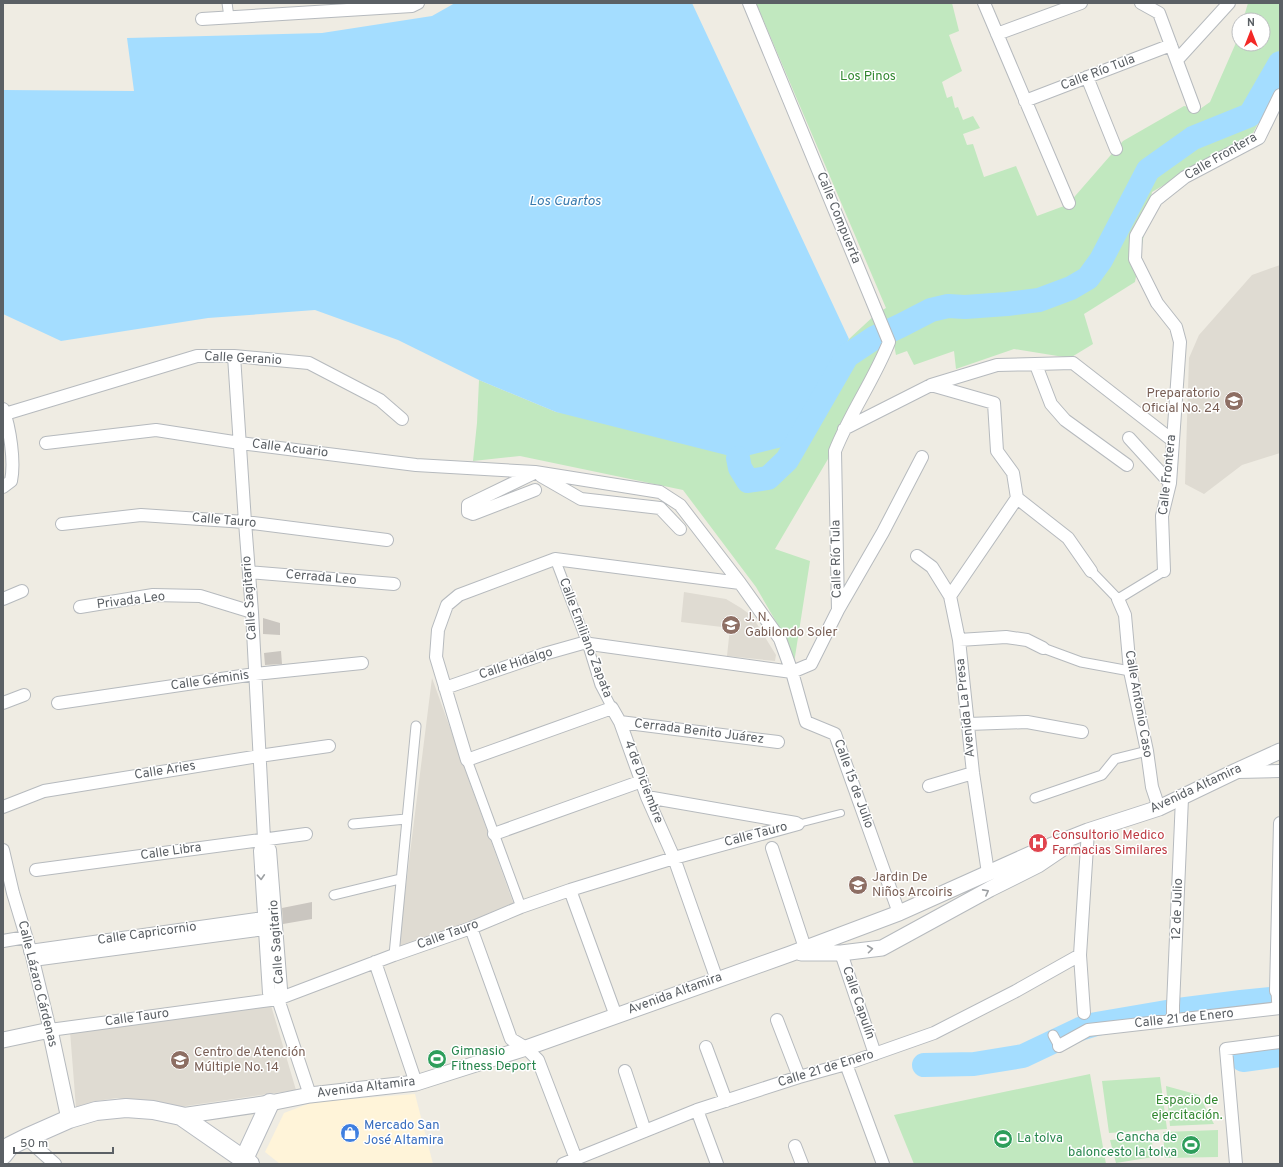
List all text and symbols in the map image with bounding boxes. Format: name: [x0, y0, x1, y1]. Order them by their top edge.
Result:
north arrow: [1231, 12, 1271, 52]
text: N: [1247, 16, 1255, 30]
street label: Calle Río Tula: [1059, 51, 1137, 95]
park label: Los Pinos: [840, 69, 896, 85]
street label: Calle Frontera: [1182, 130, 1260, 184]
street label: Calle Compuerta: [812, 170, 864, 266]
water label: Los Cuartos: [529, 193, 602, 210]
street label: Calle Geranio: [204, 349, 282, 369]
place label: Preparatorio Oficial No. 24: [1141, 386, 1220, 417]
school or university icon: Preparatorio Oficial No. 24: [1223, 390, 1245, 412]
street label: Calle Frontera: [1156, 434, 1180, 516]
street label: Calle Acuario: [251, 436, 329, 462]
street label: Calle Tauro: [191, 510, 257, 532]
street label: Calle Río Tula: [828, 520, 846, 598]
street label: Calle Sagitario: [239, 555, 261, 641]
street label: Cerrada Leo: [285, 567, 357, 589]
street label: Calle Emiliano Zapata: [555, 576, 615, 700]
street label: Privada Leo: [96, 589, 166, 613]
place label: J. N. Gabilondo Soler: [745, 610, 838, 641]
school or university icon: J. N. Gabilondo Soler: [720, 614, 742, 636]
street label: Calle Hidalgo: [477, 645, 555, 683]
street label: Calle Antonio Caso: [1121, 649, 1155, 759]
street label: Avenida La Presa: [953, 658, 979, 758]
street label: Calle Géminis: [170, 668, 250, 694]
street label: Cerrada Benito Juárez: [633, 716, 765, 748]
street label: Calle 15 de Julio: [829, 737, 877, 831]
street label: 4 de Diciembre: [620, 738, 666, 826]
street label: Calle Aries: [133, 758, 197, 784]
street label: Avenida Altamira: [1148, 761, 1244, 817]
street label: Calle Tauro: [723, 819, 789, 851]
place label: Consultorio Medico Farmacias Similares: [1052, 828, 1168, 859]
hospital icon: Consultorio Medico Farmacias Similares: [1027, 832, 1049, 854]
street label: Calle Libra: [139, 840, 203, 864]
place label: Jardin De Niños Arcoiris: [872, 870, 953, 901]
one-way arrow: [257, 874, 266, 880]
school or university icon: Jardin De Niños Arcoiris: [847, 874, 869, 896]
street label: 12 de Julio: [1169, 878, 1187, 940]
one-way arrow: [982, 889, 989, 896]
street label: Calle Sagitario: [266, 899, 288, 985]
street label: Calle Tauro: [415, 916, 481, 954]
street label: Calle Lázaro Cárdenas: [14, 919, 60, 1049]
street label: Calle Capricornio: [96, 919, 198, 949]
one-way arrow: [867, 945, 873, 954]
street label: Calle Capulín: [838, 964, 878, 1042]
street label: Avenida Altamira: [626, 970, 724, 1018]
street label: Calle Tauro: [104, 1006, 170, 1030]
street label: Calle 21 de Enero: [1134, 1006, 1234, 1032]
place label: Gimnasio Fitness Deport: [451, 1044, 536, 1075]
place label: Centro de Atención Múltiple No. 14: [194, 1045, 305, 1076]
street label: Calle 21 de Enero: [776, 1047, 876, 1091]
sports icon: Gimnasio Fitness Deport: [426, 1048, 448, 1070]
school or university icon: Centro de Atención Múltiple No. 14: [169, 1049, 191, 1071]
street label: Avenida Altamira: [316, 1074, 416, 1102]
park label: Espacio de ejercitación.: [1151, 1093, 1223, 1124]
place label: Mercado San José Altamira: [364, 1118, 444, 1149]
shop icon: Mercado San José Altamira: [339, 1122, 361, 1144]
sports icon: La tolva: [992, 1128, 1014, 1150]
scale bar: [14, 1129, 113, 1155]
place label: Cancha de baloncesto la tolva: [1068, 1130, 1177, 1161]
place label: La tolva: [1017, 1131, 1063, 1147]
sports icon: Cancha de baloncesto la tolva: [1180, 1134, 1202, 1156]
text: 50 m: [20, 1136, 48, 1152]

